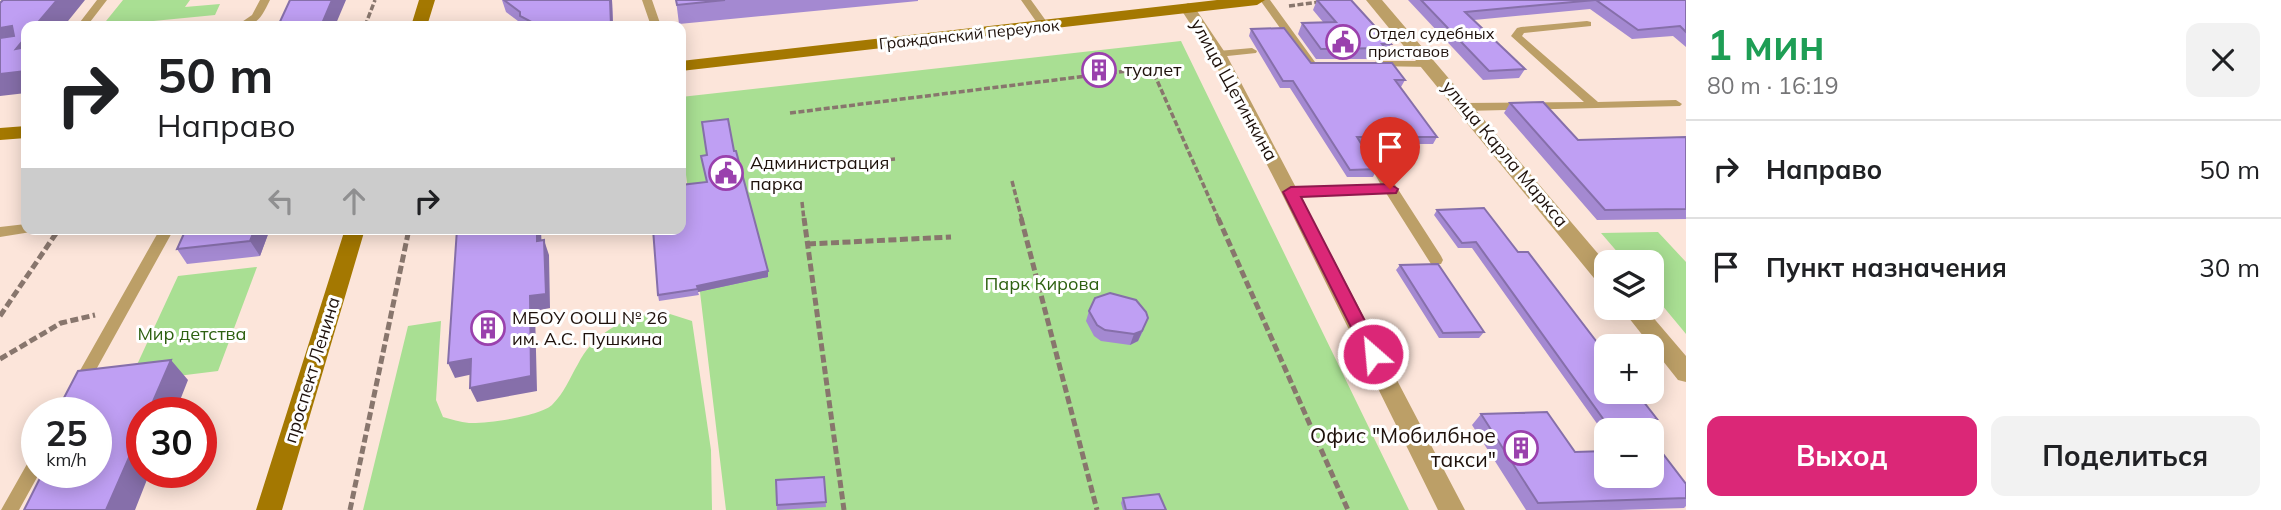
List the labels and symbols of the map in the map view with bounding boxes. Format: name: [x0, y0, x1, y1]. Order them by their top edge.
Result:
street label: Гражданский переулок: [878, 15, 1061, 53]
street label: улица Щетинкина: [1186, 15, 1283, 165]
public building icon: Отдел судебных приставов: [1324, 23, 1362, 61]
place label: Отдел судебных приставов: [1368, 23, 1495, 61]
building icon: туалет: [1080, 51, 1118, 89]
place label: туалет: [1124, 58, 1182, 81]
street label: улица Карла Маркса: [1437, 76, 1573, 232]
pin: [1360, 117, 1420, 189]
place label: Администрация парка: [750, 151, 889, 195]
public building icon: Администрация парка: [707, 154, 745, 192]
park label: Парк Кирова: [984, 272, 1100, 295]
street label: проспект Ленина: [278, 294, 345, 446]
place label: МБОУ ООШ № 26 им. А.С. Пушкина: [512, 306, 668, 350]
building icon: МБОУ ООШ № 26 им. А.С. Пушкина: [469, 309, 507, 347]
position arrow: [1336, 317, 1410, 391]
park label: Мир детства: [137, 322, 247, 345]
speed limit sign: 30: [126, 397, 217, 488]
place label: Офис "Мобилбное такси": [1310, 422, 1496, 472]
building icon: Офис "Мобилбное такси": [1502, 429, 1540, 467]

